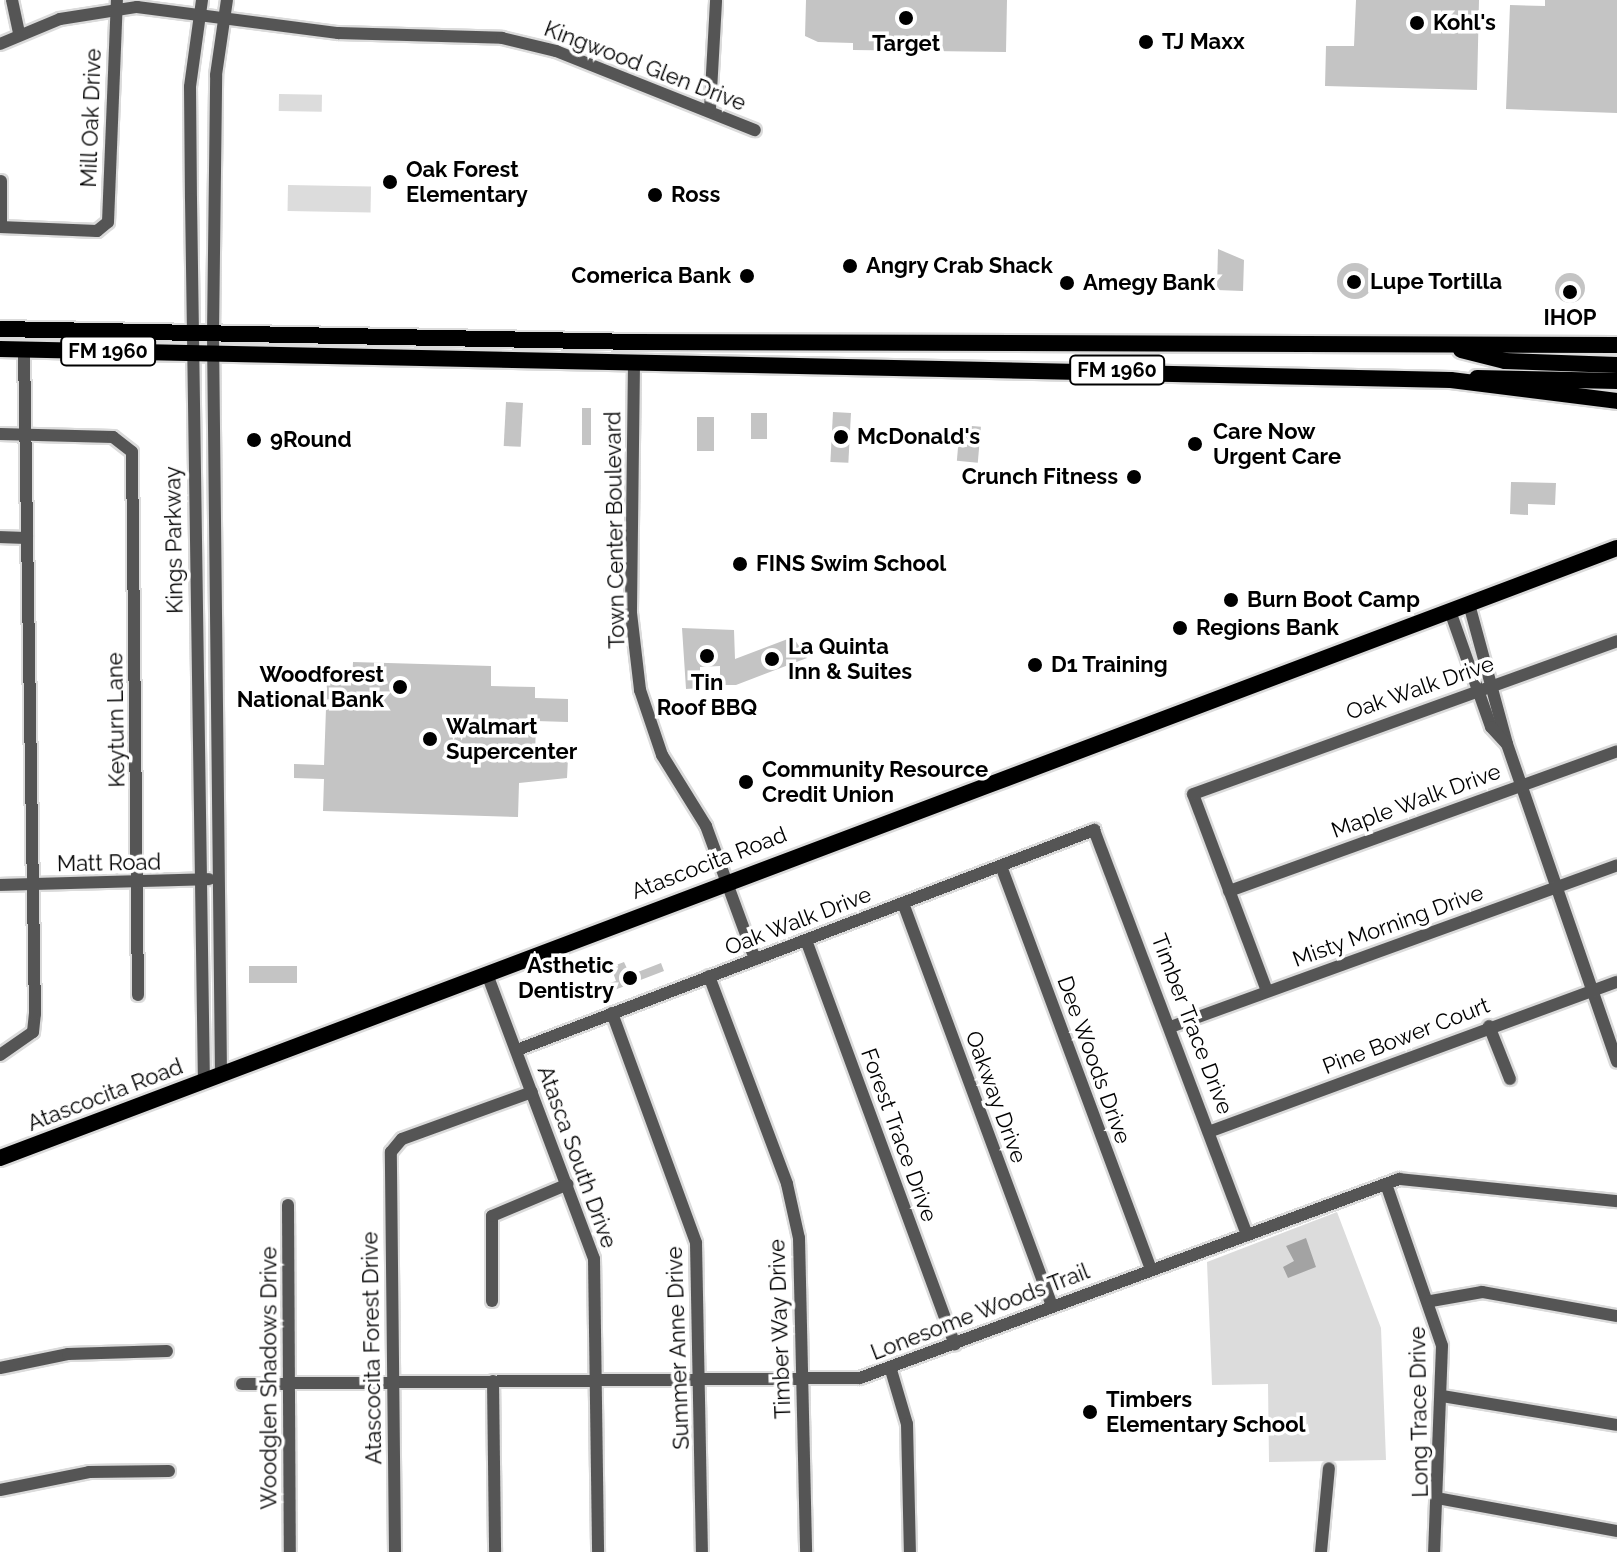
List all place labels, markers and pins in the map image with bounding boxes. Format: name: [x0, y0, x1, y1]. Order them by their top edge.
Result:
marker: Target: [897, 9, 915, 27]
place label: Kohl's: [1433, 10, 1496, 36]
marker: Kohl's: [1408, 14, 1426, 32]
place label: TJ Maxx: [1162, 29, 1245, 55]
place label: Target: [872, 31, 940, 57]
marker: TJ Maxx: [1137, 33, 1155, 51]
place label: Oak Forest Elementary: [406, 156, 528, 208]
marker: Oak Forest Elementary: [381, 173, 399, 191]
place label: Ross: [671, 182, 720, 208]
marker: Ross: [646, 186, 664, 204]
place label: Angry Crab Shack: [866, 253, 1053, 279]
marker: Angry Crab Shack: [841, 257, 859, 275]
place label: Comerica Bank: [571, 263, 731, 289]
marker: Comerica Bank: [738, 267, 756, 285]
place label: Lupe Tortilla: [1370, 269, 1503, 295]
place label: Amegy Bank: [1083, 270, 1216, 296]
marker: Lupe Tortilla: [1345, 273, 1363, 291]
marker: Amegy Bank: [1058, 274, 1076, 292]
marker: IHOP: [1561, 283, 1579, 301]
place label: IHOP: [1543, 305, 1597, 331]
place label: Care Now Urgent Care: [1213, 418, 1341, 470]
place label: McDonald's: [857, 424, 980, 450]
place label: 9Round: [270, 427, 352, 453]
marker: McDonald's: [832, 428, 850, 446]
marker: 9Round: [245, 431, 263, 449]
marker: Care Now Urgent Care: [1184, 433, 1206, 455]
place label: Crunch Fitness: [962, 464, 1118, 490]
marker: Crunch Fitness: [1125, 468, 1143, 486]
place label: FINS Swim School: [756, 551, 946, 577]
marker: FINS Swim School: [731, 555, 749, 573]
place label: Burn Boot Camp: [1247, 587, 1420, 613]
marker: Burn Boot Camp: [1222, 591, 1240, 609]
place label: Regions Bank: [1196, 615, 1339, 641]
marker: Regions Bank: [1171, 619, 1189, 637]
place label: La Quinta Inn & Suites: [788, 633, 912, 684]
marker: Tin Roof BBQ: [698, 647, 716, 665]
marker: La Quinta Inn & Suites: [763, 650, 781, 668]
place label: D1 Training: [1051, 652, 1168, 678]
marker: D1 Training: [1026, 656, 1044, 674]
place label: Woodforest National Bank: [236, 661, 384, 712]
place label: Tin Roof BBQ: [657, 669, 757, 720]
marker: Woodforest National Bank: [391, 678, 409, 696]
place label: Walmart Supercenter: [446, 713, 577, 764]
marker: Walmart Supercenter: [421, 730, 439, 748]
place label: Community Resource Credit Union: [762, 756, 989, 808]
marker: Community Resource Credit Union: [737, 773, 755, 791]
place label: Asthetic Dentistry: [518, 952, 614, 1004]
marker: Asthetic Dentistry: [621, 969, 639, 987]
place label: Timbers Elementary School: [1106, 1386, 1306, 1438]
marker: Timbers Elementary School: [1081, 1403, 1099, 1421]

